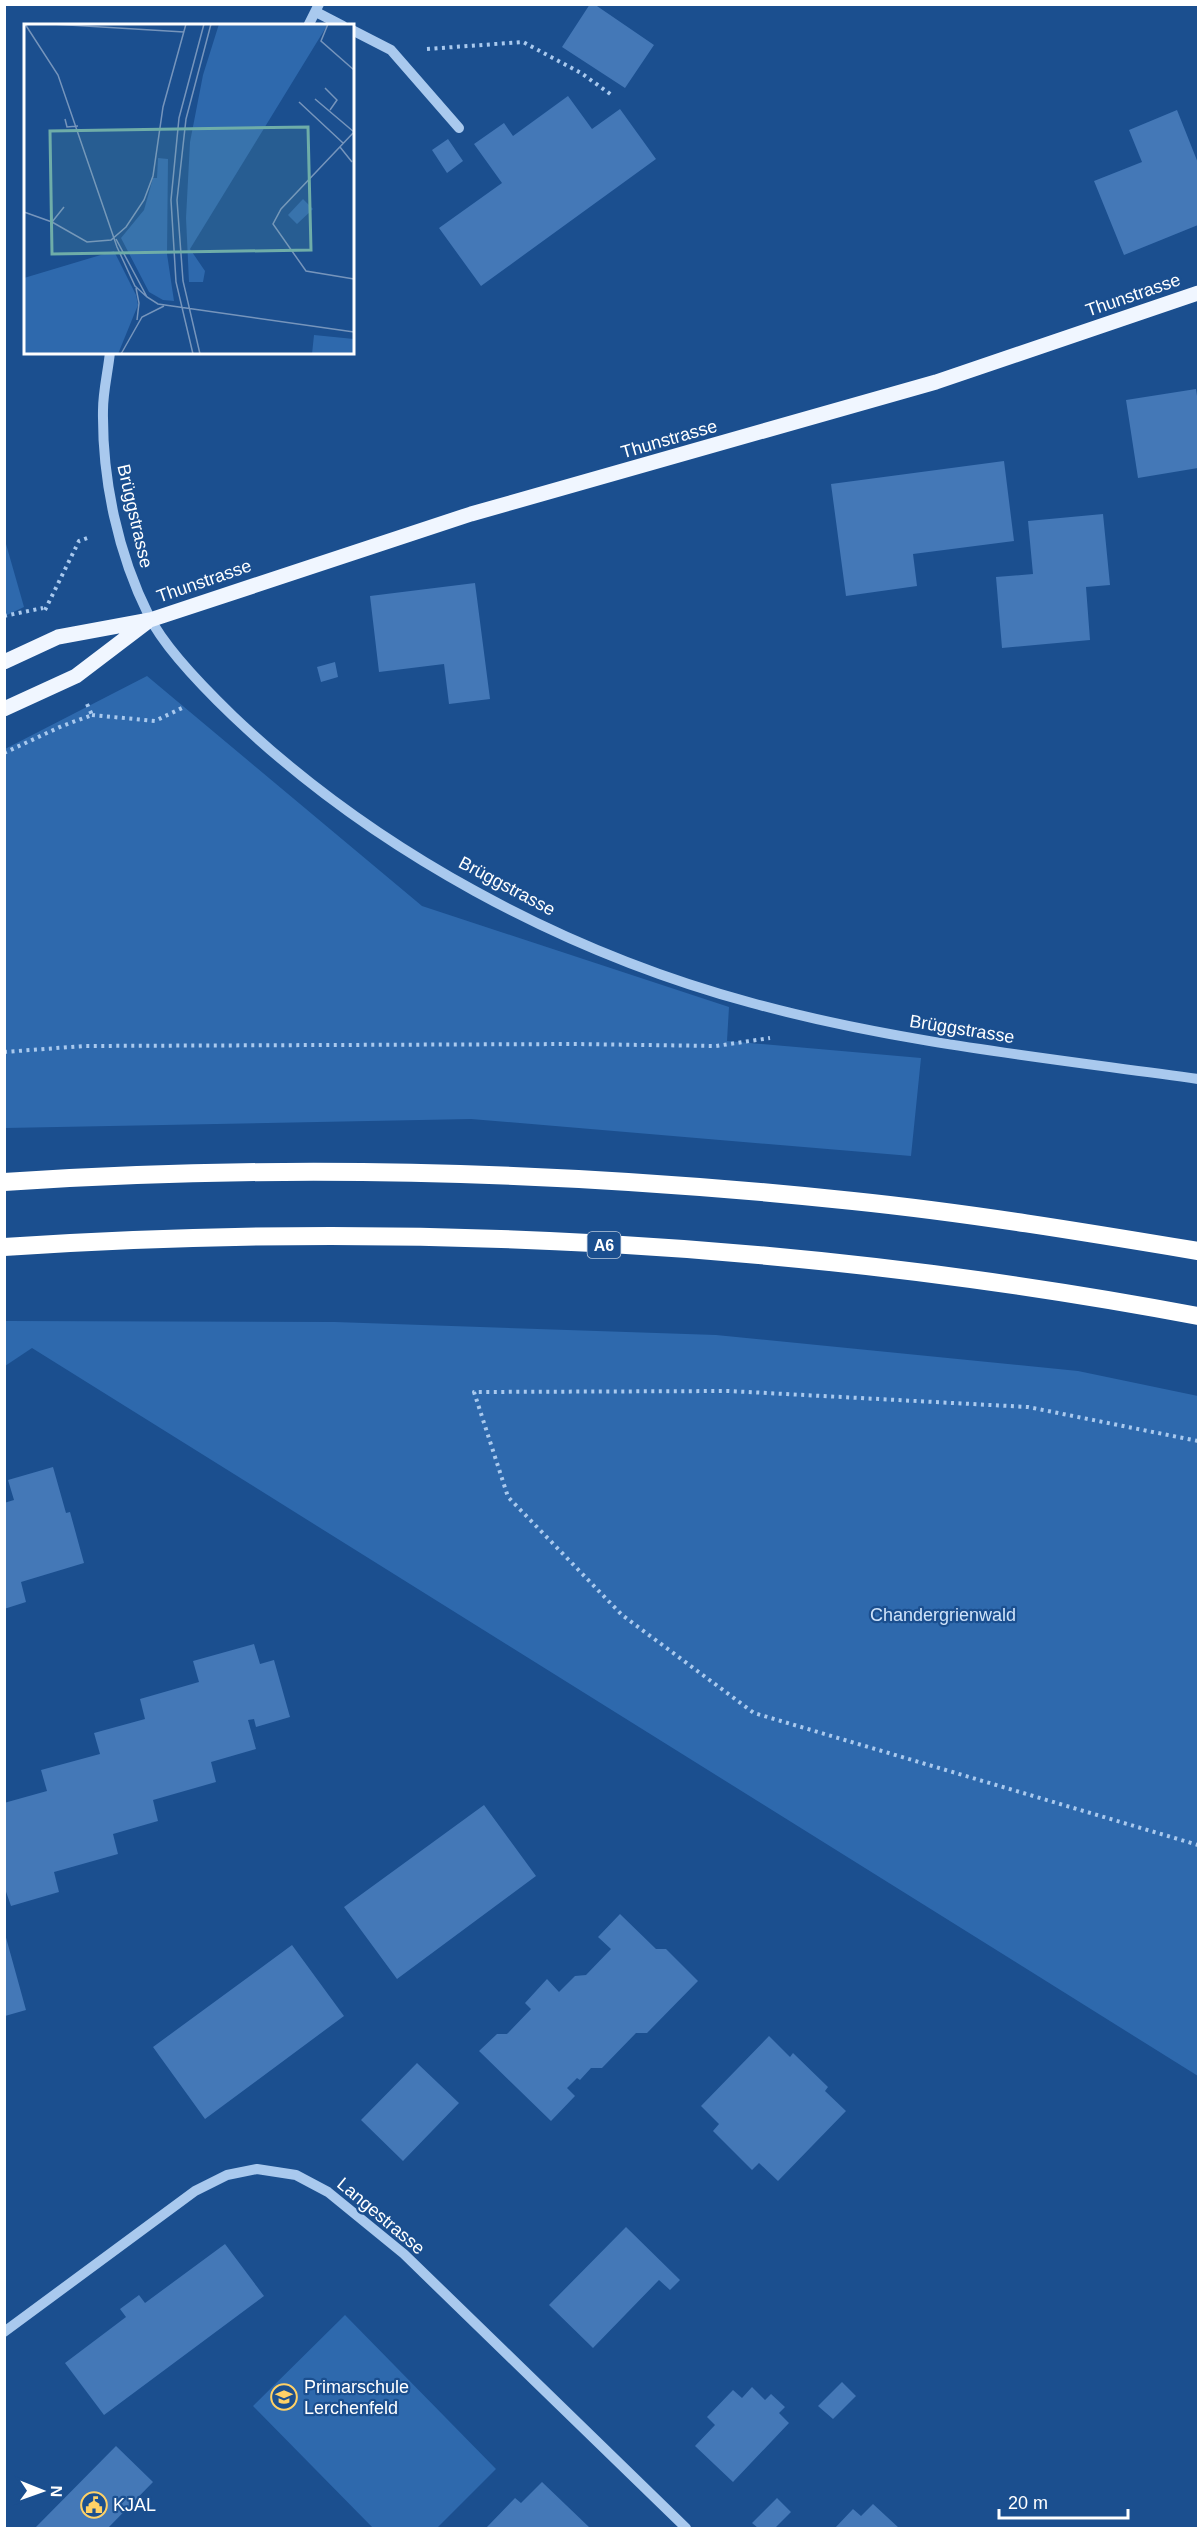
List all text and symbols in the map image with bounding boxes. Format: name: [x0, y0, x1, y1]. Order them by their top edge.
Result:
inset map: [24, 24, 354, 354]
street label: Thunstrasse: [1083, 269, 1183, 321]
street label: Thunstrasse: [619, 416, 719, 462]
street label: Brüggstrasse: [113, 462, 157, 570]
street label: Thunstrasse: [154, 555, 254, 607]
street label: Brüggstrasse: [455, 852, 559, 920]
street label: Brüggstrasse: [908, 1011, 1016, 1047]
road number: A6: [588, 1232, 620, 1258]
park label: Chandergrienwald: [870, 1605, 1016, 1625]
street label: Langestrasse: [333, 2174, 429, 2258]
place label: Primarschule Lerchenfeld: [304, 2377, 409, 2418]
school or university icon: Primarschule Lerchenfeld: [269, 2382, 299, 2412]
north arrow: [12, 2461, 72, 2521]
scale bar: [999, 2482, 1128, 2520]
text: N: [48, 2485, 65, 2497]
public building icon: KJAL: [79, 2490, 109, 2520]
text: 20 m: [1008, 2493, 1048, 2513]
place label: KJAL: [113, 2495, 156, 2515]

